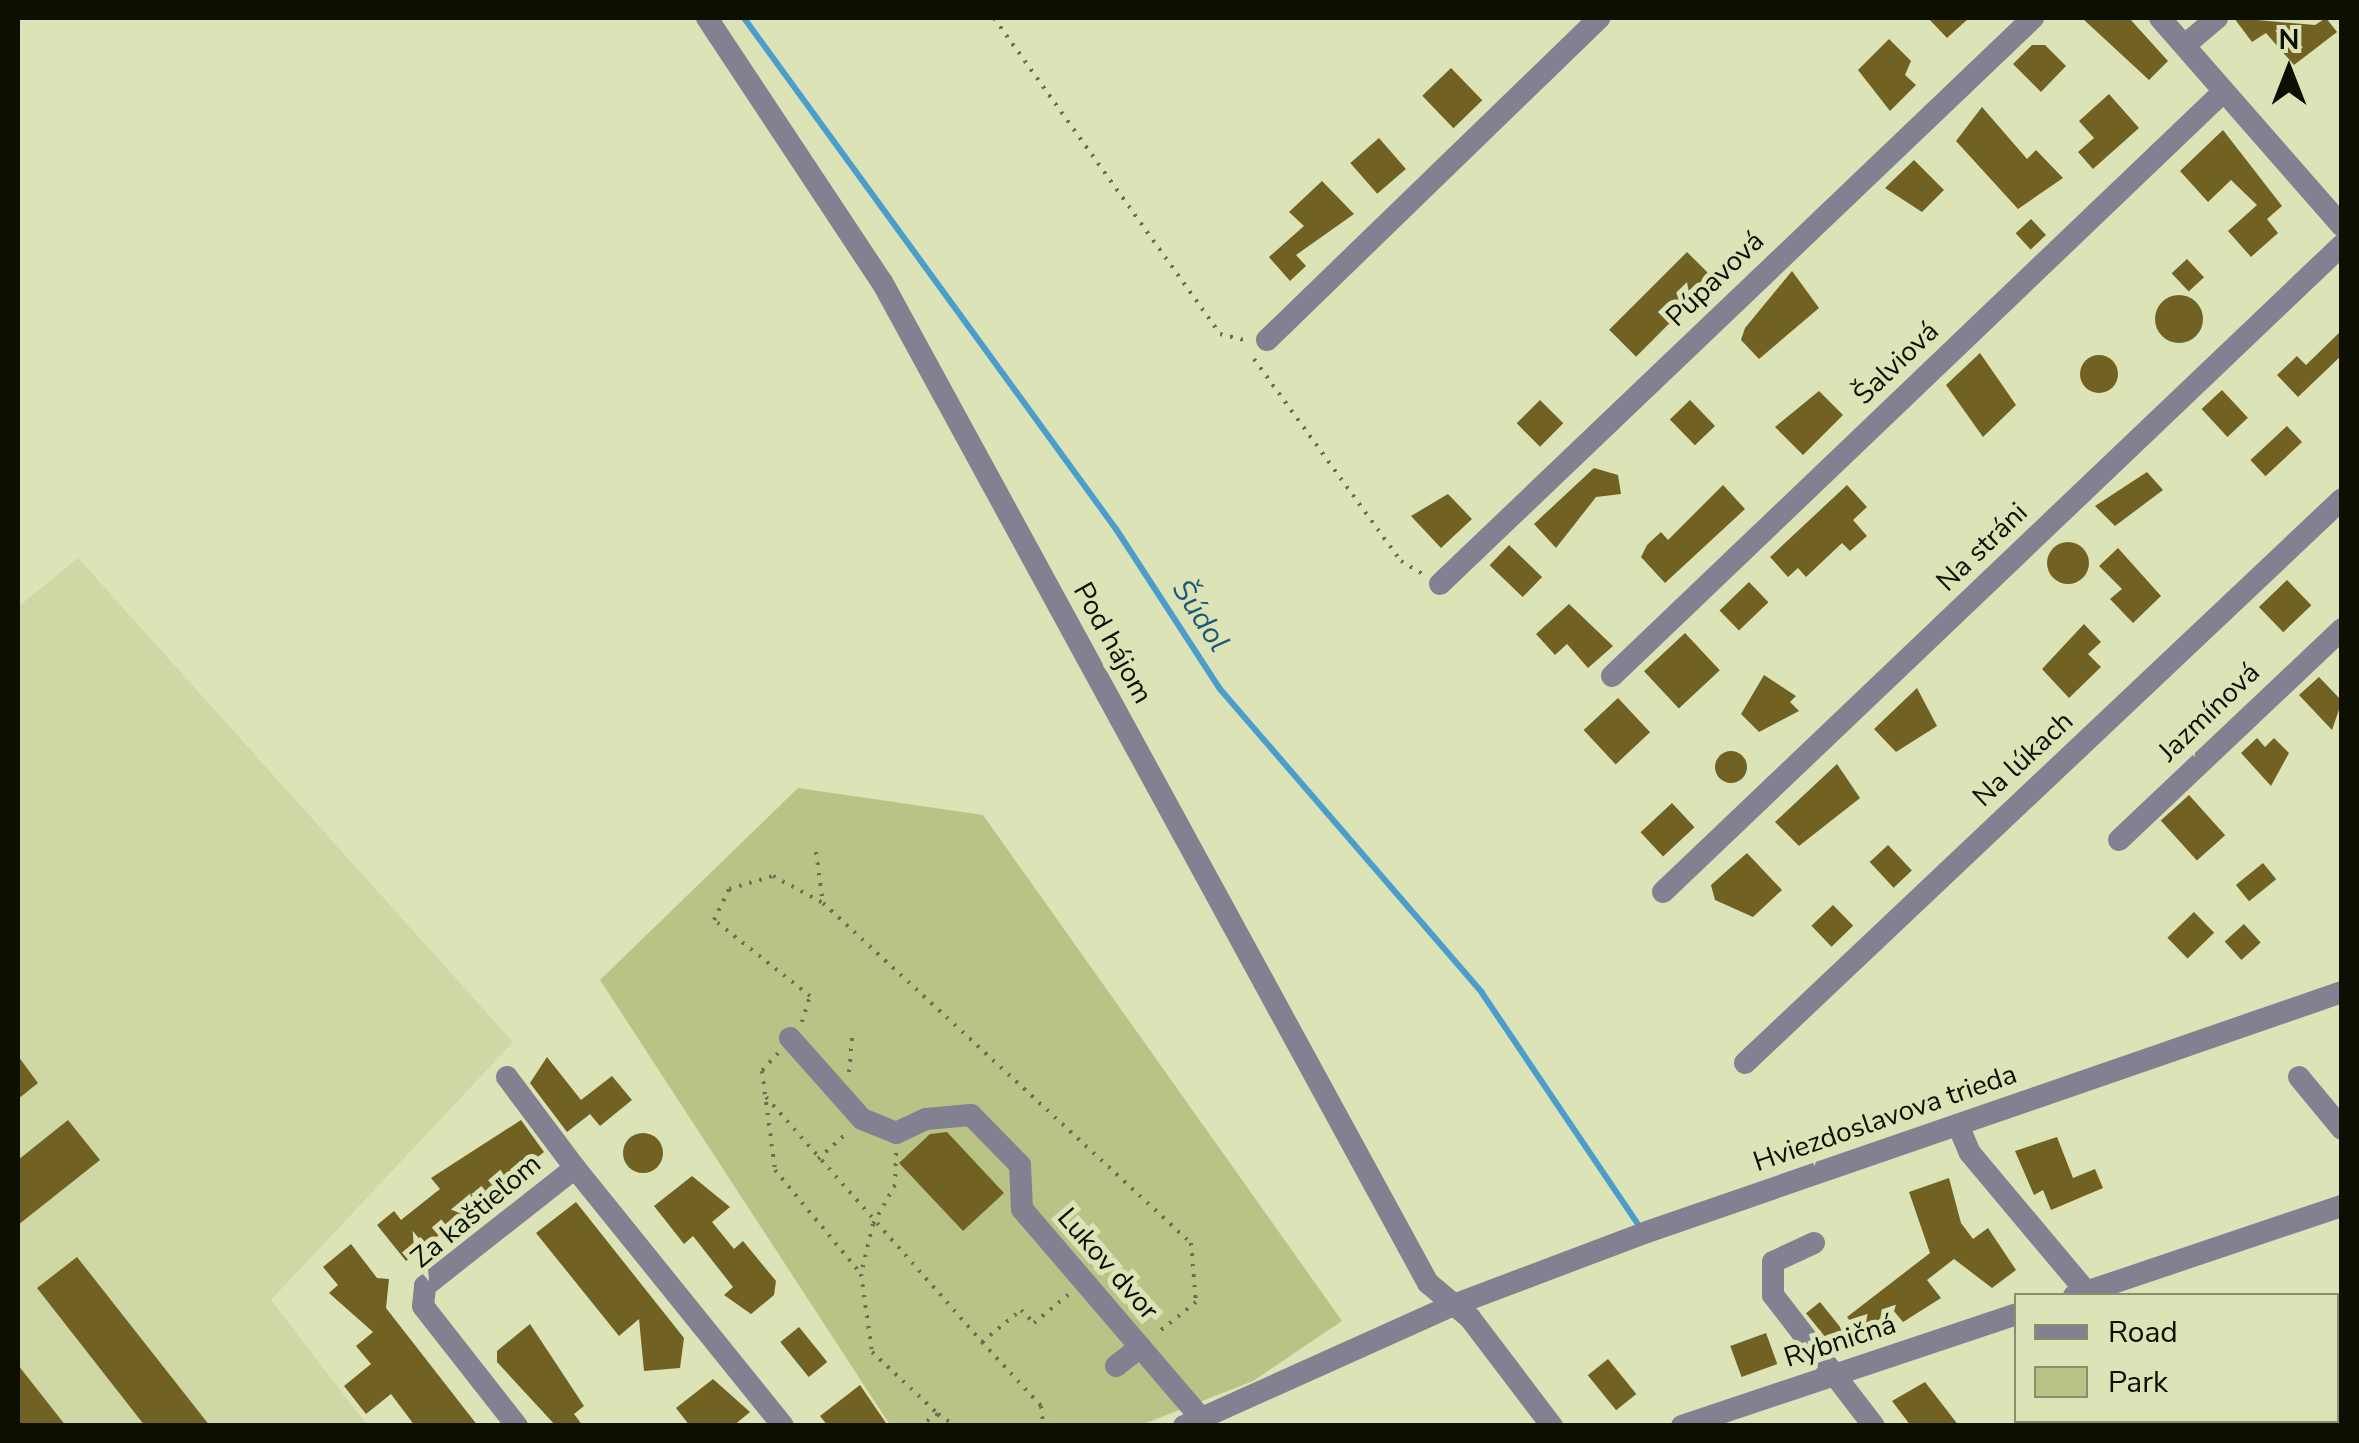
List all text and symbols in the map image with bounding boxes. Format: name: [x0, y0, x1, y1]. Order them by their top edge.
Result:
north arrow: [2239, 20, 2339, 120]
text: N: [2279, 21, 2299, 59]
street label: Púpavová: [1659, 224, 1771, 334]
street label: Šalviová: [1846, 314, 1946, 412]
street label: Na stráni: [1930, 496, 2034, 598]
water label: Šúdol: [1164, 573, 1236, 659]
street label: Pod hájom: [1066, 577, 1160, 709]
street label: Jazmínová: [2151, 656, 2267, 768]
street label: Na lúkach: [1966, 704, 2080, 814]
street label: Hviezdoslavova trieda: [1749, 1057, 2021, 1179]
street label: Za kaštieľom: [404, 1147, 548, 1275]
street label: Lukov dvor: [1050, 1201, 1166, 1327]
legend: [2014, 1293, 2339, 1423]
street label: Rybničná: [1780, 1307, 1900, 1375]
text: Road: [2108, 1312, 2178, 1353]
text: Park: [2108, 1362, 2168, 1403]

